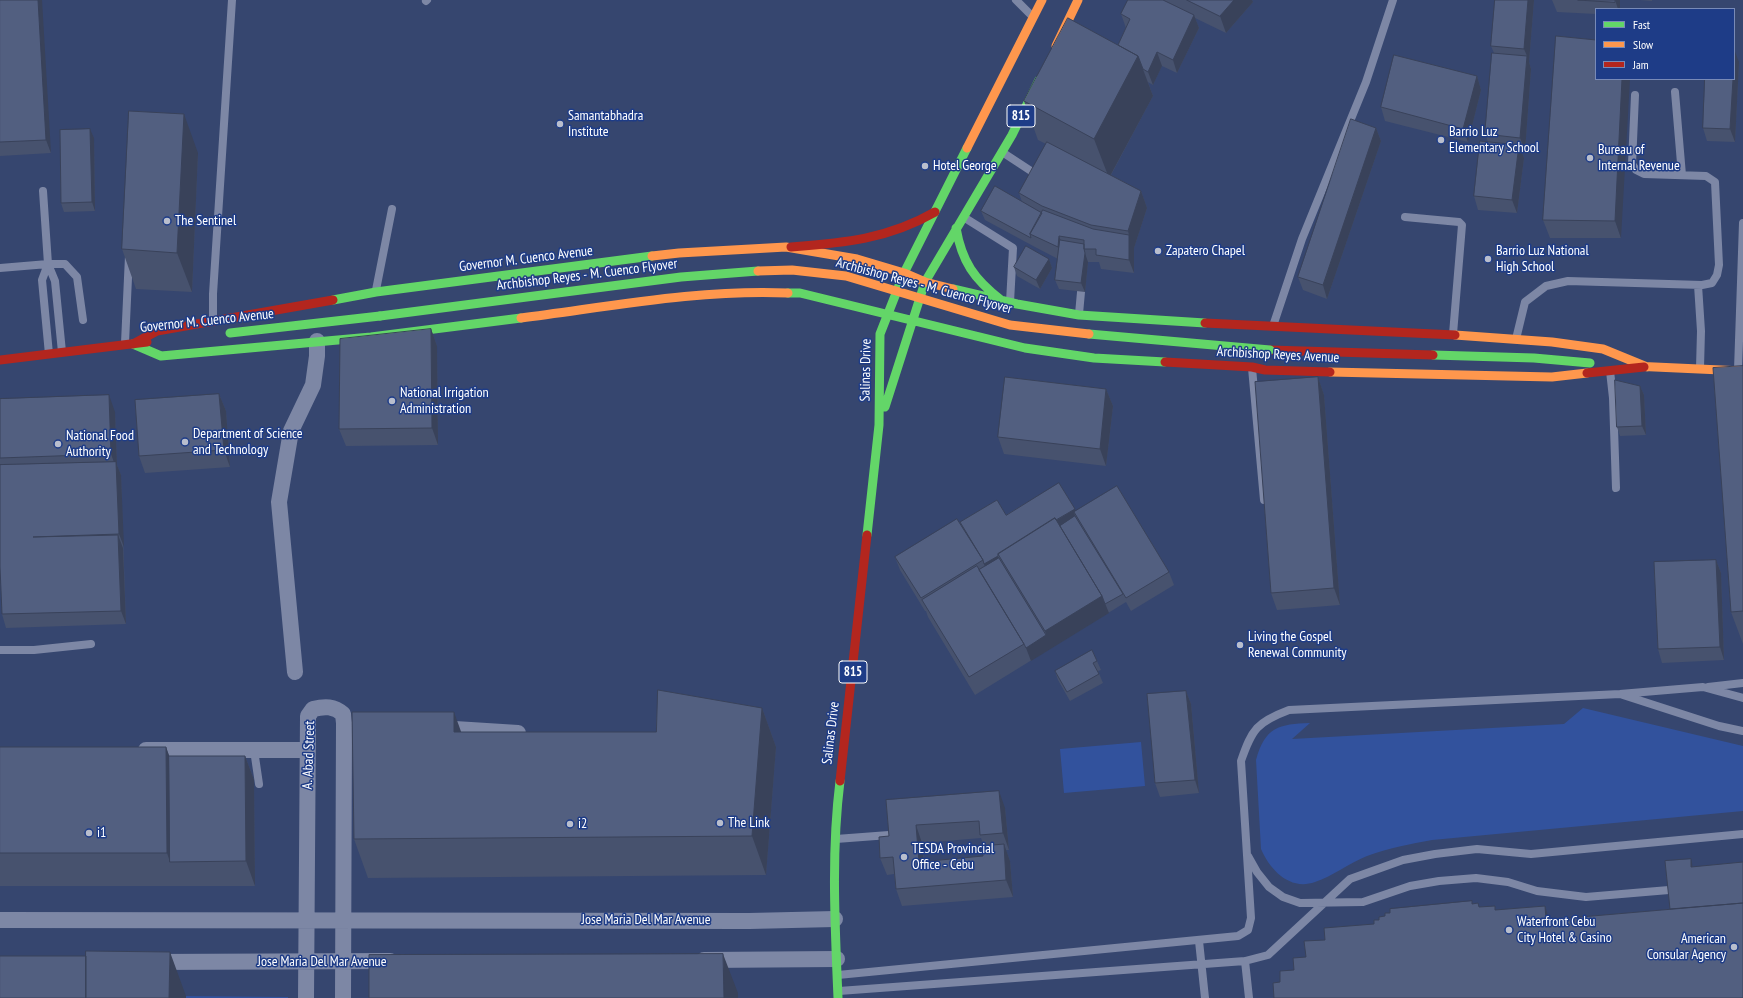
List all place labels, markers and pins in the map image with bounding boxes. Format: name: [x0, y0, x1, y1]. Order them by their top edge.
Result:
place label: Samantabhadra Institute: [568, 108, 643, 140]
marker: Samantabhadra Institute: [555, 119, 565, 129]
place label: Barrio Luz Elementary School: [1449, 124, 1539, 156]
marker: Barrio Luz Elementary School: [1436, 135, 1446, 145]
place label: Bureau of Internal Revenue: [1598, 142, 1680, 174]
marker: Bureau of Internal Revenue: [1585, 153, 1595, 163]
place label: Hotel George: [933, 158, 997, 174]
marker: Hotel George: [920, 161, 930, 171]
place label: The Sentinel: [175, 213, 236, 229]
marker: The Sentinel: [162, 216, 172, 226]
place label: Zapatero Chapel: [1166, 243, 1245, 259]
place label: Barrio Luz National High School: [1496, 243, 1589, 276]
marker: Zapatero Chapel: [1153, 246, 1163, 256]
marker: Barrio Luz National High School: [1483, 254, 1493, 264]
place label: National Irrigation Administration: [400, 385, 489, 418]
marker: National Irrigation Administration: [387, 396, 397, 406]
place label: Department of Science and Technology: [193, 426, 303, 458]
place label: National Food Authority: [66, 428, 134, 460]
marker: Department of Science and Technology: [180, 437, 190, 447]
marker: National Food Authority: [53, 439, 63, 449]
place label: Living the Gospel Renewal Community: [1248, 629, 1346, 662]
marker: Living the Gospel Renewal Community: [1235, 640, 1245, 650]
place label: The Link: [728, 815, 770, 831]
place label: i2: [578, 816, 587, 832]
marker: The Link: [715, 818, 725, 828]
marker: i2: [565, 819, 575, 829]
place label: i1: [97, 825, 106, 841]
marker: i1: [84, 828, 94, 838]
place label: TESDA Provincial Office - Cebu: [912, 841, 994, 874]
marker: TESDA Provincial Office - Cebu: [899, 852, 909, 862]
place label: Waterfront Cebu City Hotel & Casino: [1517, 914, 1612, 946]
marker: Waterfront Cebu City Hotel & Casino: [1504, 925, 1514, 935]
place label: American Consular Agency: [1647, 931, 1726, 964]
marker: American Consular Agency: [1729, 942, 1739, 952]

